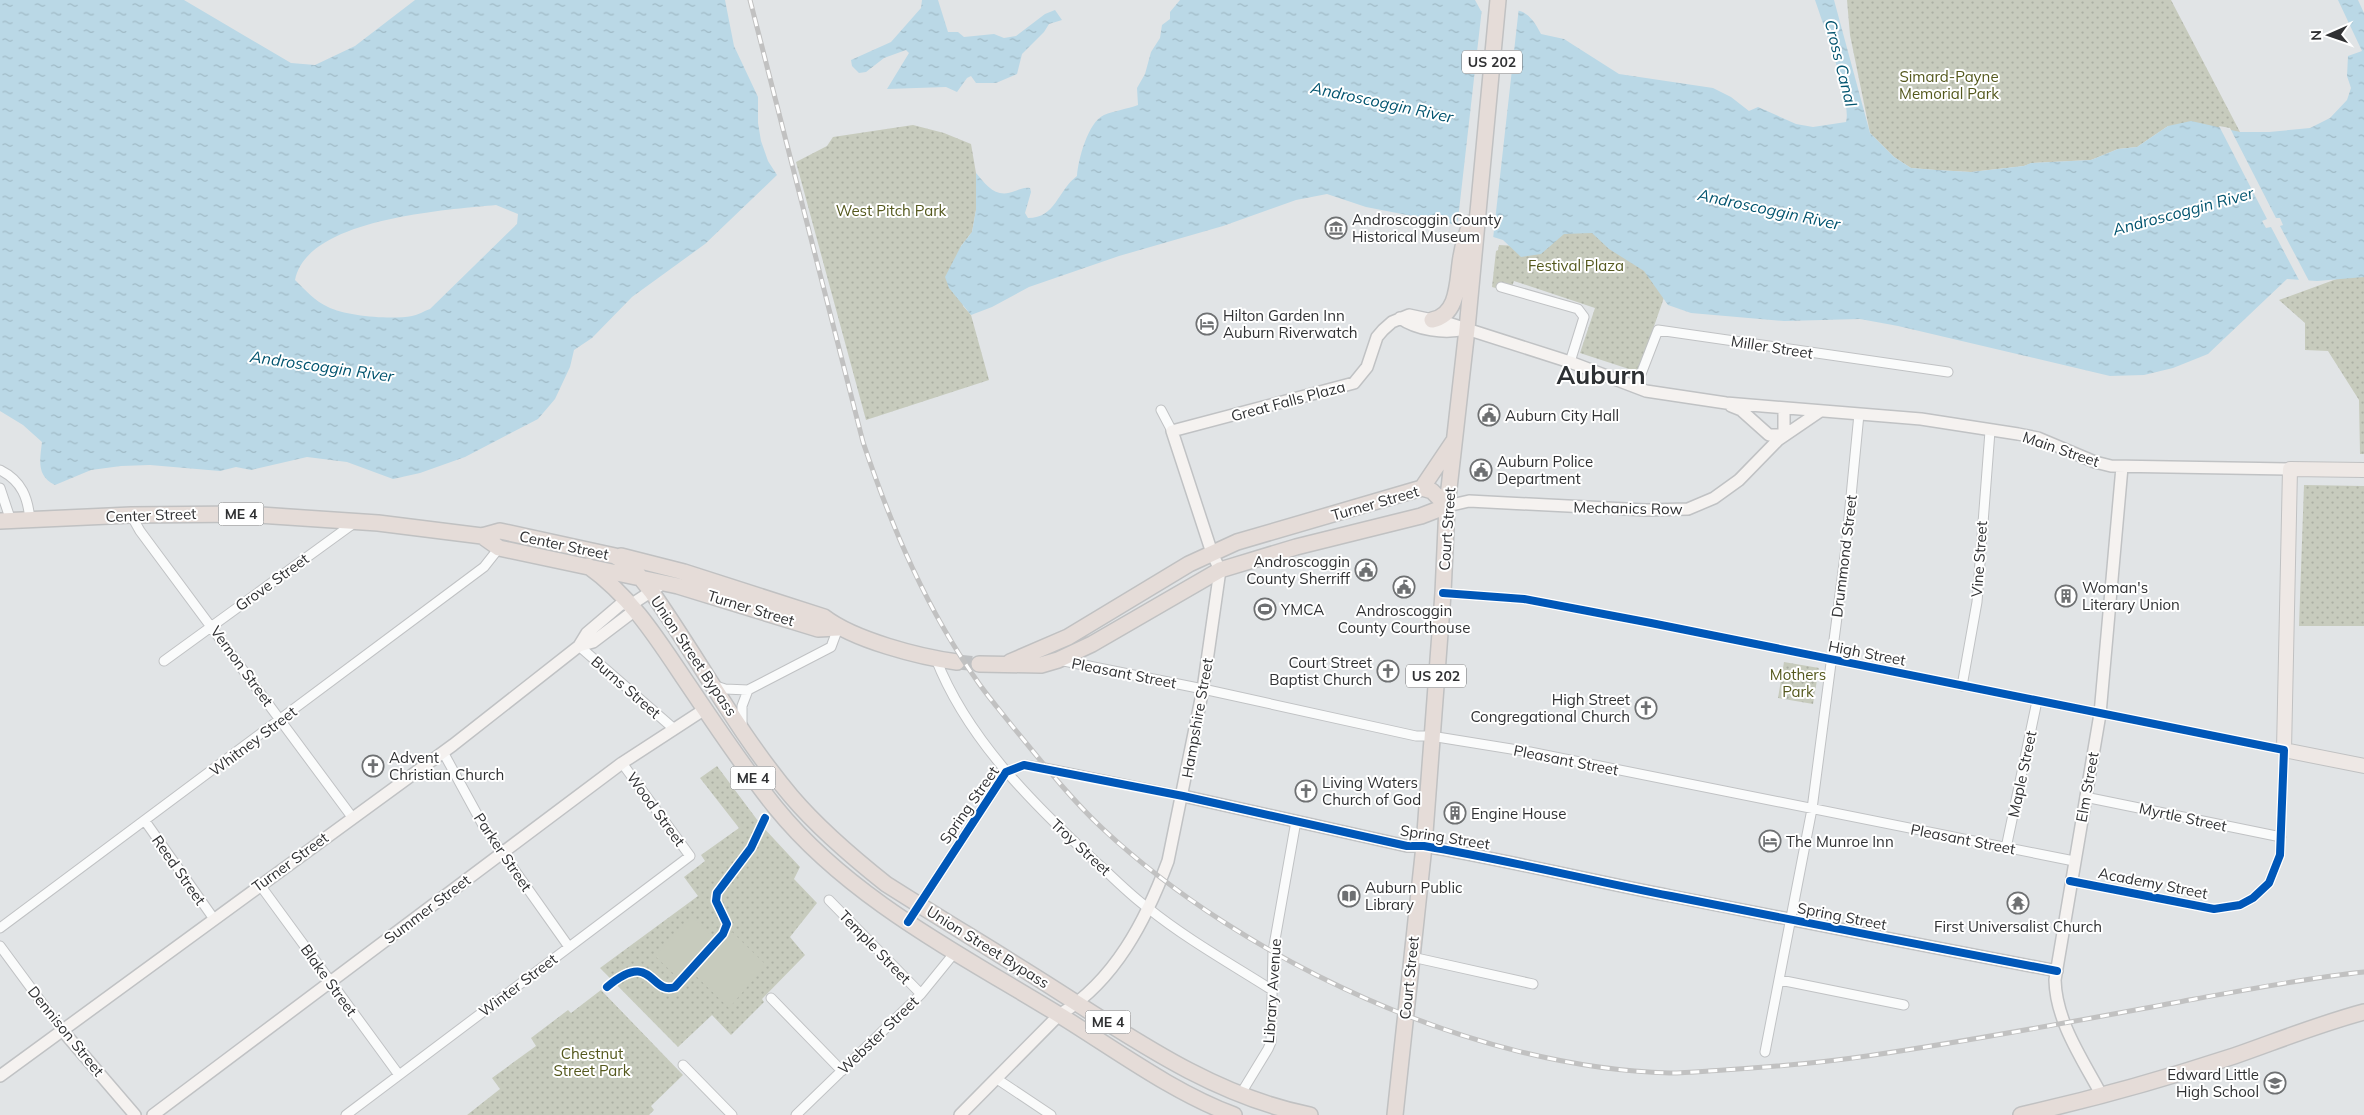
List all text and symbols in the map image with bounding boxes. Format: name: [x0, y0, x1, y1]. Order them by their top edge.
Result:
north arrow: [2304, 10, 2354, 60]
water label: Cross Canal: [1821, 17, 1862, 109]
text: N: [2307, 30, 2325, 41]
road number: US 202: [1462, 51, 1522, 74]
park label: Simard-Payne Memorial Park: [1899, 67, 1999, 103]
water label: Androscoggin River: [1308, 77, 1456, 127]
water label: Androscoggin River: [2109, 182, 2257, 240]
water label: Androscoggin River: [1695, 184, 1843, 234]
park label: West Pitch Park: [836, 201, 947, 220]
place label: Androscoggin County Historical Museum: [1352, 210, 1501, 246]
museum icon: Androscoggin County Historical Museum: [1324, 216, 1348, 240]
park label: Festival Plaza: [1528, 256, 1624, 275]
place label: Hilton Garden Inn Auburn Riverwatch: [1223, 306, 1358, 342]
hotel icon: Hilton Garden Inn Auburn Riverwatch: [1195, 312, 1219, 336]
street label: Miller Street: [1730, 331, 1814, 363]
water label: Androscoggin River: [248, 346, 396, 386]
district label: Auburn: [1557, 359, 1645, 390]
street label: Great Falls Plaza: [1229, 377, 1347, 425]
public building icon: Auburn City Hall: [1477, 403, 1501, 427]
place label: Auburn City Hall: [1505, 406, 1619, 425]
street label: Main Street: [2020, 427, 2102, 471]
place label: Auburn Police Department: [1497, 452, 1593, 488]
public building icon: Auburn Police Department: [1469, 458, 1493, 482]
street label: Turner Street: [1329, 481, 1421, 525]
street label: Court Street: [1435, 487, 1459, 571]
street label: Drummond Street: [1827, 494, 1861, 618]
street label: Mechanics Row: [1573, 498, 1683, 518]
road number: ME 4: [218, 502, 264, 526]
street label: Center Street: [105, 504, 197, 526]
street label: Vine Street: [1967, 520, 1991, 598]
street label: Center Street: [518, 526, 610, 564]
street label: Grove Street: [232, 549, 312, 615]
place label: Androscoggin County Sherriff: [1246, 552, 1351, 588]
public building icon: Androscoggin County Sherriff: [1354, 558, 1378, 582]
public building icon: Androscoggin County Courthouse: [1392, 575, 1416, 599]
place label: Woman's Literary Union: [2082, 578, 2180, 614]
building icon: Woman's Literary Union: [2054, 584, 2078, 608]
street label: Turner Street: [705, 586, 797, 630]
street label: Union Street Bypass: [647, 592, 741, 720]
sports icon: YMCA: [1253, 597, 1277, 621]
place label: YMCA: [1280, 600, 1324, 619]
place label: Androscoggin County Courthouse: [1338, 601, 1470, 637]
street label: Vernon Street: [206, 622, 278, 710]
street label: High Street: [1827, 636, 1907, 670]
street label: Burns Street: [587, 652, 665, 722]
place label: Court Street Baptist Church: [1269, 653, 1372, 689]
street label: Pleasant Street: [1070, 654, 1178, 692]
street label: Hampshire Street: [1177, 657, 1217, 779]
church icon: Court Street Baptist Church: [1376, 659, 1400, 683]
road number: US 202: [1406, 664, 1466, 688]
park label: Mothers Park: [1770, 665, 1826, 701]
place label: High Street Congregational Church: [1470, 690, 1630, 726]
church icon: High Street Congregational Church: [1634, 696, 1658, 720]
street label: Whitney Street: [206, 702, 300, 780]
street label: Maple Street: [2004, 729, 2040, 819]
street label: Pleasant Street: [1512, 741, 1620, 779]
place label: Advent Christian Church: [389, 748, 504, 784]
street label: Elm Street: [2071, 750, 2103, 824]
church icon: Advent Christian Church: [361, 754, 385, 778]
street label: Spring Street: [935, 762, 1003, 848]
road number: ME 4: [730, 766, 776, 790]
street label: Wood Street: [623, 768, 689, 850]
place label: Living Waters Church of God: [1322, 773, 1421, 809]
church icon: Living Waters Church of God: [1294, 779, 1318, 803]
street label: Myrtle Street: [2137, 798, 2229, 836]
building icon: Engine House: [1443, 801, 1467, 825]
place label: Engine House: [1471, 804, 1566, 823]
street label: Parker Street: [470, 809, 536, 895]
street label: Troy Street: [1047, 814, 1115, 880]
street label: Pleasant Street: [1909, 820, 2017, 858]
street label: Spring Street: [1399, 821, 1491, 853]
street label: Turner Street: [248, 828, 332, 896]
hotel icon: The Munroe Inn: [1758, 829, 1782, 853]
street label: Reed Street: [148, 831, 210, 909]
place label: The Munroe Inn: [1786, 832, 1894, 851]
street label: Academy Street: [2097, 863, 2209, 903]
street label: Summer Street: [380, 870, 474, 948]
place label: Auburn Public Library: [1365, 878, 1462, 914]
library icon: Auburn Public Library: [1337, 884, 1361, 908]
temple icon: First Universalist Church: [2006, 891, 2030, 915]
street label: Spring Street: [1796, 898, 1888, 934]
street label: Union Street Bypass: [923, 902, 1053, 992]
street label: Temple Street: [835, 906, 915, 988]
place label: First Universalist Church: [1934, 917, 2102, 936]
street label: Court Street: [1395, 936, 1423, 1020]
street label: Library Avenue: [1259, 938, 1285, 1044]
street label: Blake Street: [297, 940, 361, 1020]
street label: Winter Street: [475, 949, 561, 1021]
street label: Dennison Street: [24, 982, 108, 1080]
street label: Webster Street: [834, 992, 922, 1078]
road number: ME 4: [1086, 1010, 1130, 1034]
park label: Chestnut Street Park: [554, 1044, 631, 1080]
place label: Edward Little High School: [2167, 1065, 2259, 1101]
school or university icon: Edward Little High School: [2263, 1071, 2287, 1095]

